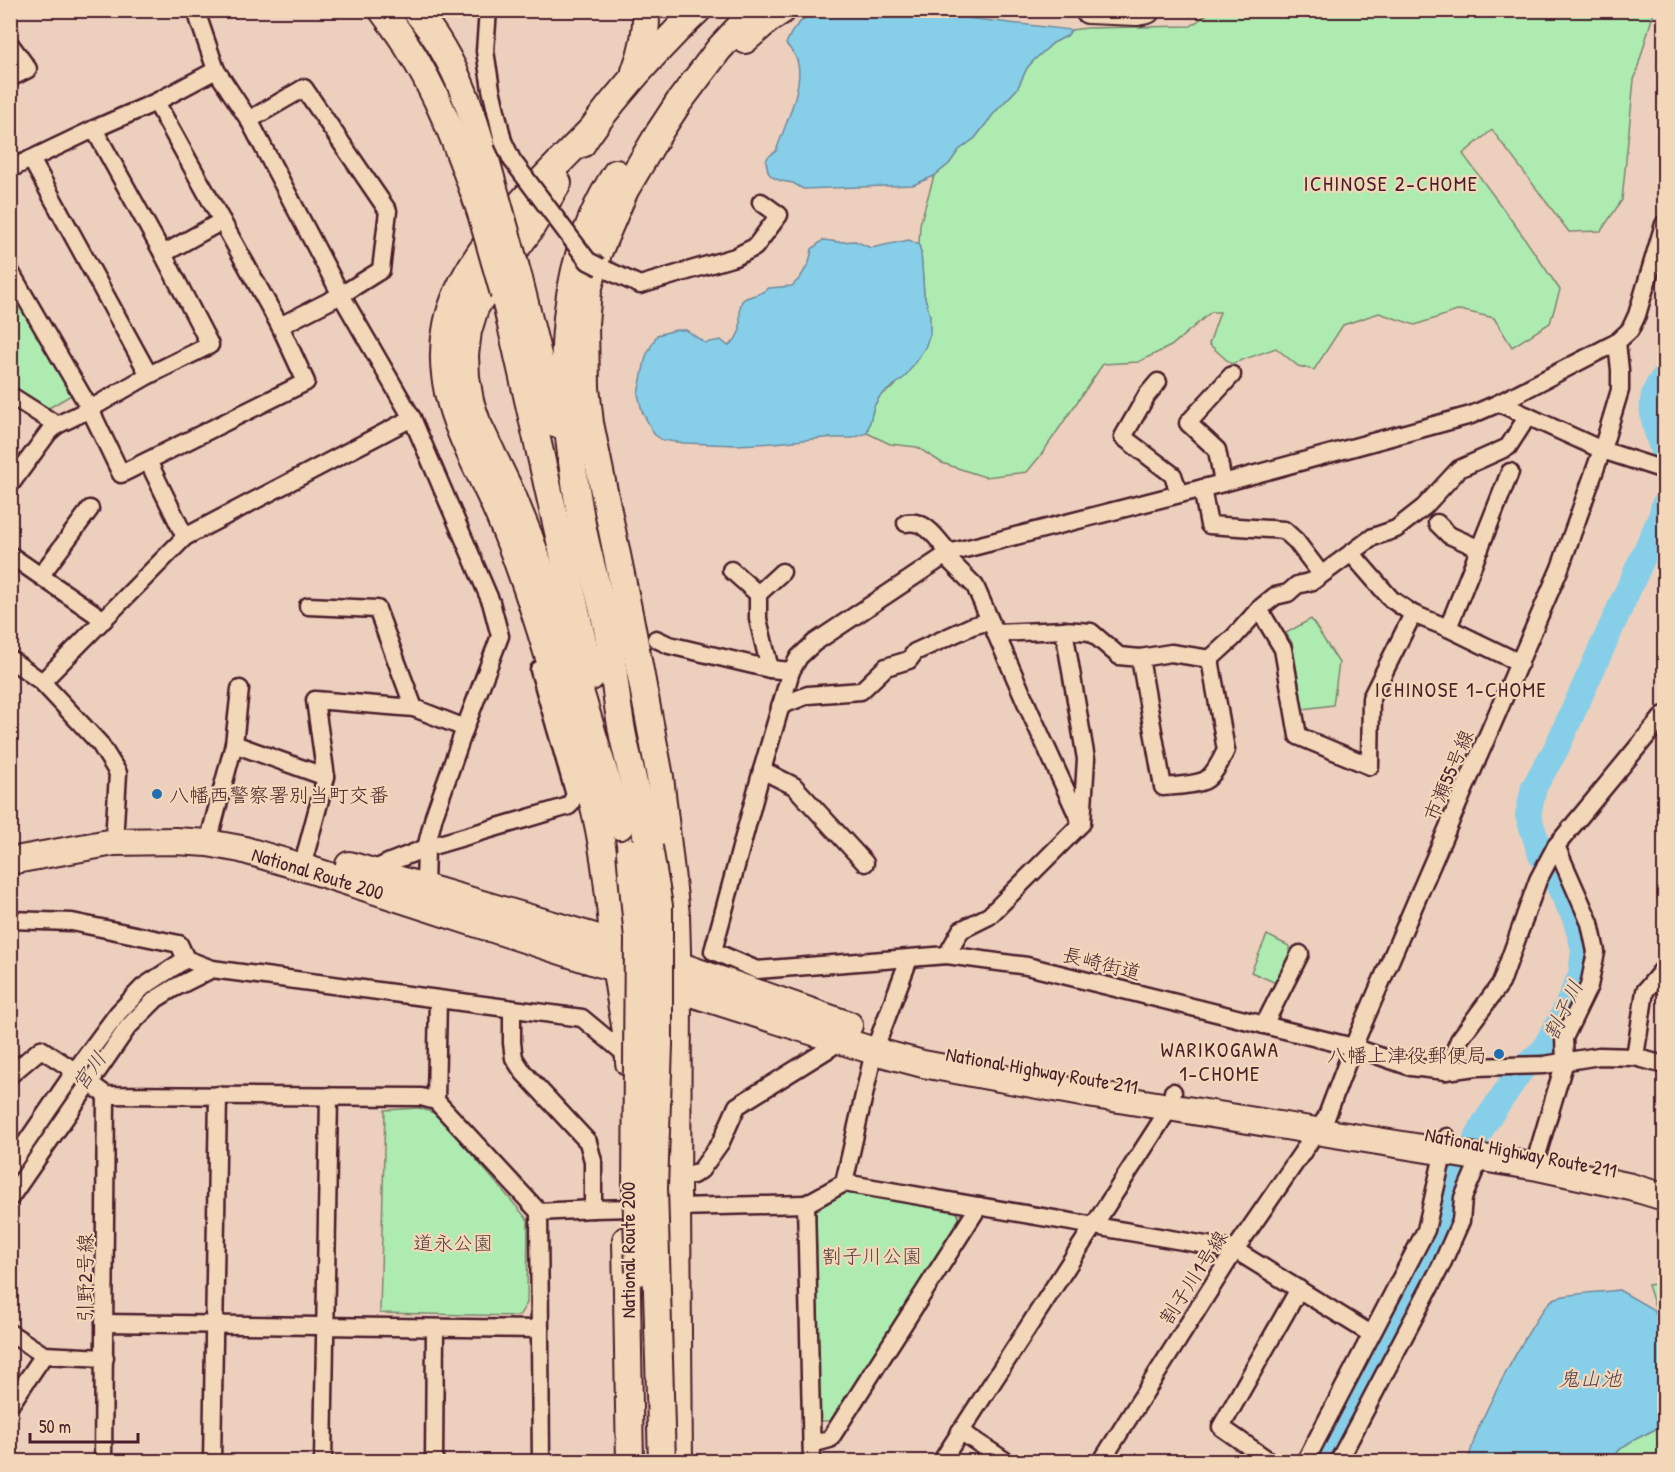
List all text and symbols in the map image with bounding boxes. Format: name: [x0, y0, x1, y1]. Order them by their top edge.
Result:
district label: ICHINOSE 2-CHOME: [1304, 169, 1478, 198]
district label: ICHINOSE 1-CHOME: [1375, 675, 1547, 704]
street label: 市瀬55号線: [1417, 725, 1479, 825]
place label: 八幡西警察署別当町交番: [169, 781, 389, 808]
marker: 八幡西警察署別当町交番: [150, 787, 164, 801]
street label: National Route 200: [249, 840, 387, 906]
street label: 長崎街道: [1060, 940, 1144, 986]
water label: 割子川: [1536, 975, 1590, 1045]
district label: WARIKOGAWA 1-CHOME: [1161, 1035, 1279, 1088]
street label: National Highway Route 211: [944, 1040, 1140, 1100]
place label: 八幡上津役郵便局: [1327, 1041, 1487, 1068]
water label: 宮川: [65, 1045, 113, 1097]
marker: 八幡上津役郵便局: [1492, 1047, 1506, 1061]
street label: National Highway Route 211: [1423, 1120, 1619, 1184]
street label: National Route 200: [614, 1182, 641, 1318]
street label: 割子川1号線: [1152, 1225, 1234, 1329]
park label: 道永公園: [413, 1229, 493, 1256]
street label: 引野2号線: [71, 1233, 98, 1323]
park label: 割子川公園: [822, 1242, 922, 1269]
water label: 鬼山池: [1559, 1364, 1622, 1393]
scale bar: [30, 1406, 138, 1444]
text: 50 m: [39, 1414, 71, 1439]

